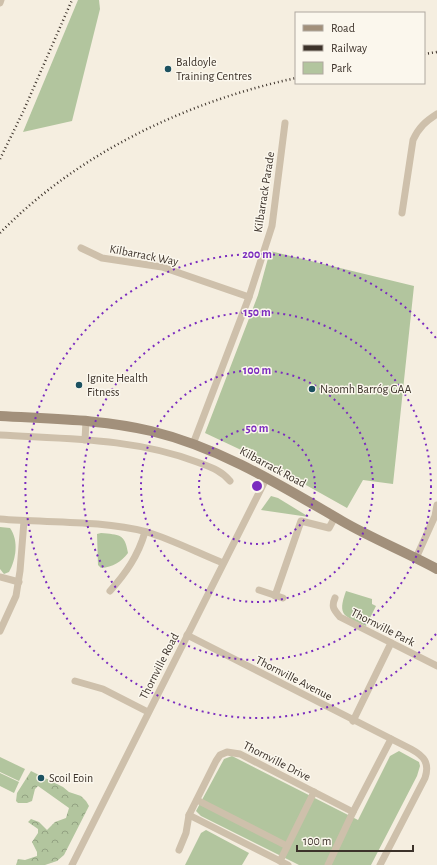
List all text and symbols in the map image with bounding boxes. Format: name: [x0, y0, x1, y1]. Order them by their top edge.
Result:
legend: [295, 12, 425, 84]
text: Road: [331, 22, 355, 34]
text: Railway: [331, 42, 367, 55]
place label: Baldoyle Training Centres: [176, 56, 252, 82]
text: Park: [331, 62, 352, 74]
marker: Baldoyle Training Centres: [163, 64, 173, 74]
street label: Kilbarrack Parade: [252, 151, 276, 233]
street label: Kilbarrack Way: [108, 242, 179, 269]
text: 200 m: [242, 248, 272, 260]
text: 150 m: [243, 306, 271, 318]
text: 100 m: [243, 364, 271, 376]
place label: Ignite Health Fitness: [87, 372, 148, 398]
marker: Ignite Health Fitness: [74, 380, 84, 390]
place label: Naomh Barróg GAA: [320, 383, 412, 395]
marker: Naomh Barróg GAA: [307, 384, 317, 394]
text: 50 m: [246, 422, 269, 434]
street label: Kilbarrack Road: [238, 445, 308, 489]
centre of rings: [250, 479, 264, 493]
street label: Thornville Park: [349, 606, 417, 648]
street label: Thornville Road: [137, 631, 181, 701]
street label: Thornville Avenue: [254, 654, 334, 702]
street label: Thornville Drive: [241, 739, 313, 783]
place label: Scoil Eoin: [49, 772, 93, 784]
marker: Scoil Eoin: [36, 773, 46, 783]
scale bar: [297, 827, 413, 853]
text: 100 m: [303, 835, 331, 847]

